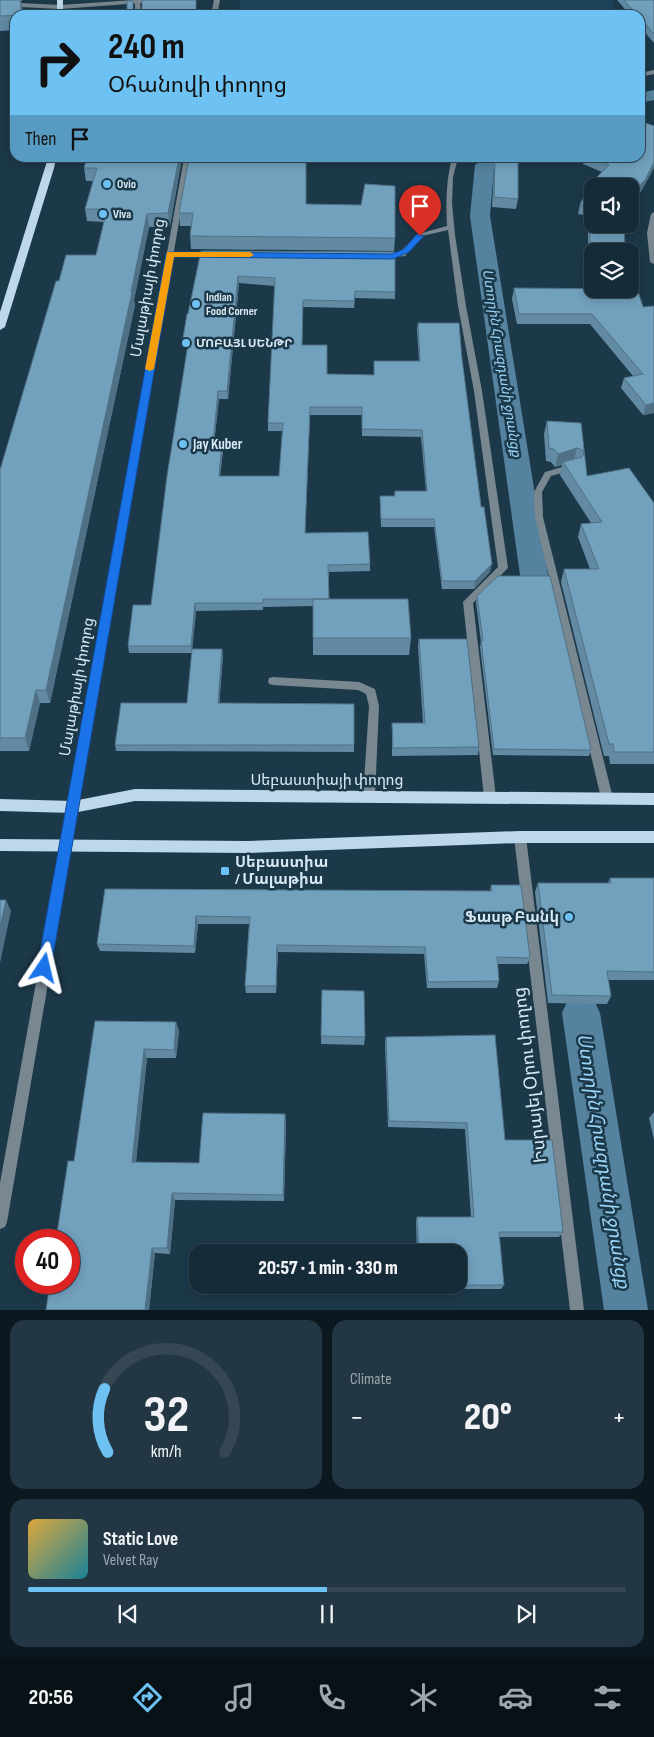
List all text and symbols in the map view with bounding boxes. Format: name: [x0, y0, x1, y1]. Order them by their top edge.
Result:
text: 240 m: [108, 26, 185, 69]
icon: right: [25, 30, 90, 95]
text: Օհանովի փողոց: [108, 72, 287, 99]
icon: arrive: [66, 125, 94, 153]
text: Then: [25, 128, 56, 151]
place label: Ovio: [117, 177, 136, 192]
marker: Ovio: [101, 178, 113, 190]
map controls: [584, 178, 639, 298]
button: sound: [584, 178, 639, 233]
pin: [399, 185, 441, 236]
icon: arrive: [406, 192, 434, 220]
place label: Viva: [113, 207, 131, 222]
marker: Viva: [97, 208, 109, 220]
street label: Մալաթիայի փողոց: [126, 217, 170, 359]
button: layers: [584, 243, 639, 298]
water label: Ստորին Հրազդանի ջրանցք: [479, 268, 525, 459]
place label: Indian Food Corner: [206, 290, 258, 319]
marker: Indian Food Corner: [190, 298, 202, 310]
place label: ՄՈԲԱՅԼ ՍԵՆԹՐ: [196, 336, 292, 351]
marker: ՄՈԲԱՅԼ ՍԵՆԹՐ: [180, 337, 192, 349]
place label: Jay Kuber: [192, 435, 243, 454]
marker: Jay Kuber: [177, 438, 189, 450]
street label: Մալաթիայի փողոց: [55, 616, 99, 758]
street label: Սեբաստիայի փողոց: [250, 771, 404, 790]
place label: Սեբաստիա / Մալաթիա: [235, 853, 328, 889]
marker: Սեբաստիա / Մալաթիա: [219, 865, 231, 877]
place label: Ֆասթ Բանկ: [465, 908, 559, 927]
marker: Ֆասթ Բանկ: [563, 911, 575, 923]
position arrow: [17, 941, 69, 993]
street label: Իսրայել Օրու փողոց: [509, 986, 551, 1164]
water label: Ստորին Հրազդանի ջրանցք: [571, 1032, 635, 1291]
speed limit sign: 40: [15, 1229, 80, 1294]
text: 20:57 · 1 min · 330 m: [258, 1257, 398, 1280]
text: Climate: [350, 1370, 392, 1389]
text: 32: [143, 1384, 189, 1447]
text: 20°: [464, 1395, 512, 1440]
text: −: [350, 1401, 364, 1434]
text: +: [612, 1401, 626, 1434]
text: km/h: [151, 1441, 181, 1462]
text: Static Love: [103, 1528, 178, 1551]
text: Velvet Ray: [103, 1551, 158, 1570]
icon: previous: [114, 1600, 142, 1628]
icon: pause: [313, 1600, 341, 1628]
icon: next: [512, 1600, 540, 1628]
icon: directions: [130, 1680, 165, 1715]
icon: music: [222, 1680, 257, 1715]
icon: phone: [314, 1680, 349, 1715]
icon: climate: [406, 1680, 441, 1715]
icon: car: [498, 1680, 533, 1715]
icon: filters: [590, 1680, 625, 1715]
text: 20:56: [29, 1684, 73, 1711]

